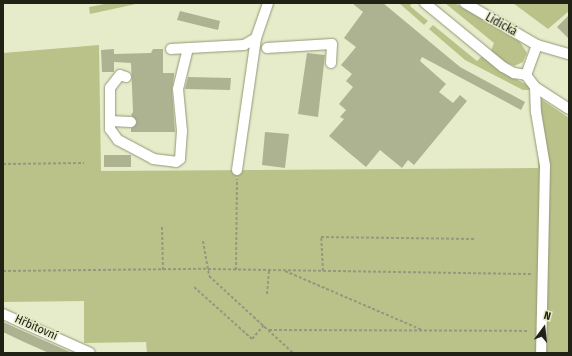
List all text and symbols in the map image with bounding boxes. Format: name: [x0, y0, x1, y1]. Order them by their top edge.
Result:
street label: Lidická: [483, 10, 519, 40]
north arrow: [524, 308, 564, 348]
text: N: [542, 309, 552, 323]
street label: Hřbitovní: [12, 312, 60, 344]

